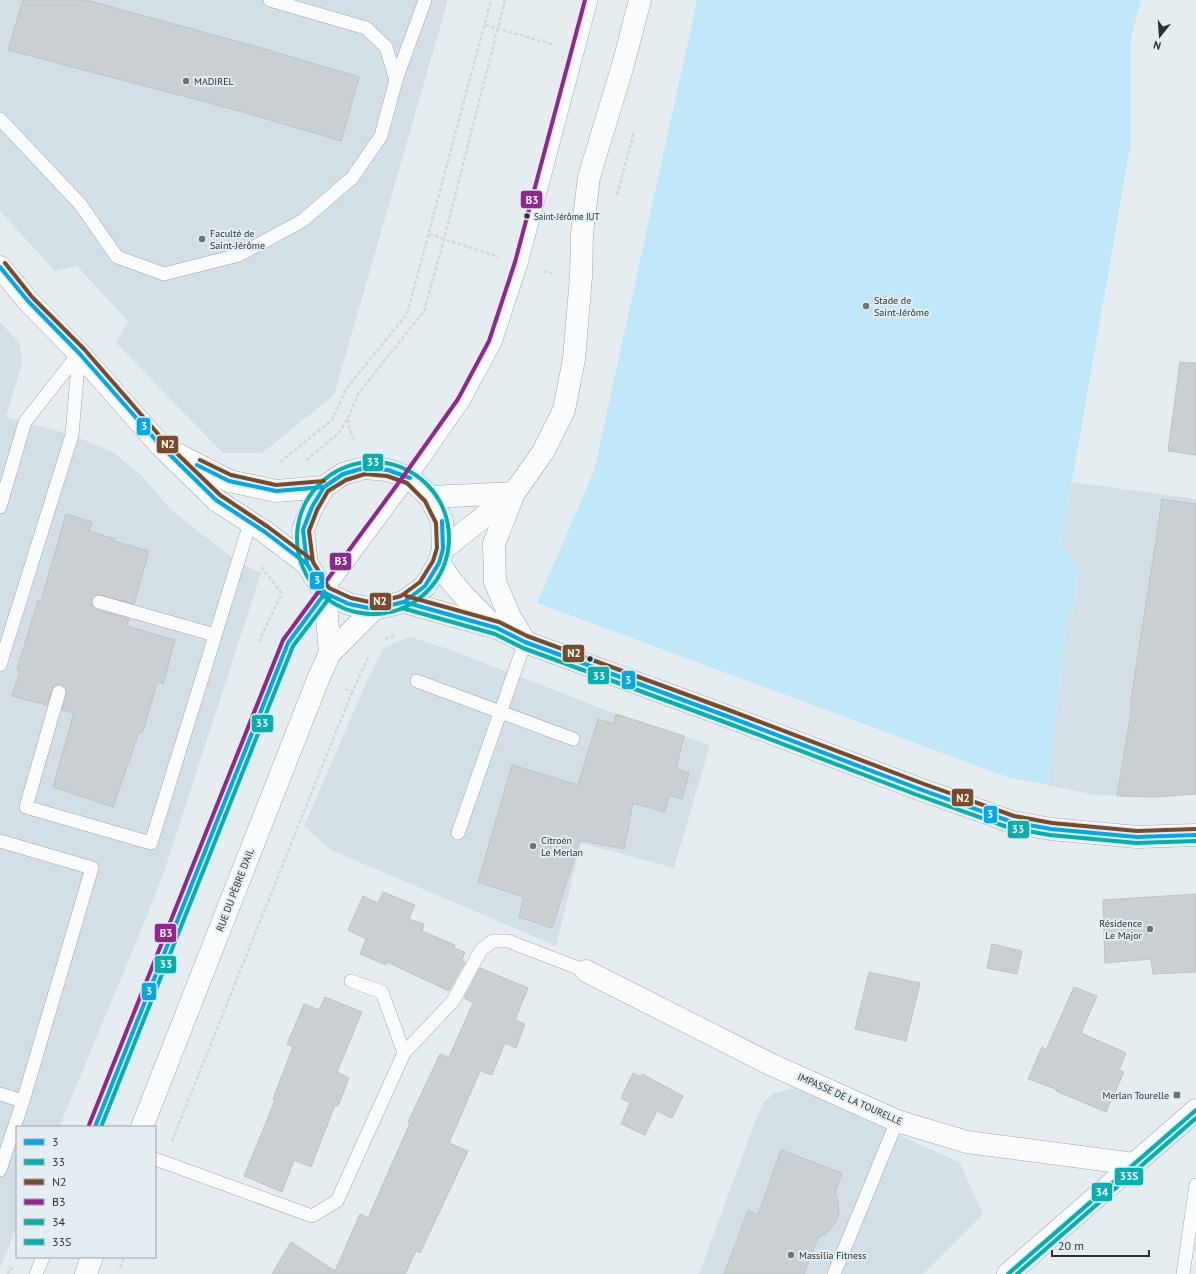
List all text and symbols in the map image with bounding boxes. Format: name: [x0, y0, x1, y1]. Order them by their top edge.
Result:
north arrow: [1140, 16, 1180, 56]
text: N: [1152, 38, 1163, 53]
place label: MADIREL: [194, 75, 234, 88]
marker: MADIREL: [181, 76, 191, 86]
line badge: B3: [520, 190, 543, 209]
text: B3: [526, 193, 538, 207]
marker: Saint-Jérôme IUT: [522, 211, 532, 221]
place label: Saint-Jérôme IUT: [534, 211, 599, 222]
place label: Faculté de Saint-Jérôme: [210, 227, 265, 252]
marker: Faculté de Saint-Jérôme: [197, 234, 207, 244]
place label: Stade de Saint-Jérôme: [874, 294, 929, 319]
marker: Stade de Saint-Jérôme: [861, 301, 871, 311]
line badge: 3: [136, 417, 151, 436]
text: 3: [141, 419, 147, 433]
line badge: N2: [156, 435, 179, 454]
text: N2: [161, 437, 175, 451]
line badge: 33: [362, 453, 384, 472]
text: 33: [367, 455, 379, 469]
line badge: B3: [329, 552, 352, 571]
text: B3: [335, 554, 347, 568]
line badge: 3: [309, 571, 325, 590]
text: 3: [314, 573, 320, 587]
line badge: N2: [369, 592, 392, 611]
text: N2: [373, 594, 387, 608]
line badge: N2: [562, 644, 585, 663]
text: N2: [567, 646, 581, 660]
unlabelled marker: [585, 654, 595, 664]
line badge: 33: [587, 666, 610, 685]
text: 33: [593, 669, 605, 683]
line badge: 3: [621, 670, 636, 690]
text: 3: [625, 673, 631, 687]
line badge: 33: [251, 714, 274, 733]
text: 33: [256, 716, 268, 730]
line badge: N2: [951, 788, 974, 807]
text: N2: [956, 791, 970, 805]
line badge: 3: [983, 805, 998, 824]
text: 3: [987, 807, 993, 821]
line badge: 33: [1007, 820, 1030, 839]
text: 33: [1012, 822, 1024, 836]
place label: Citroën Le Merlan: [541, 834, 583, 859]
marker: Citroën Le Merlan: [528, 841, 538, 851]
street label: RUE DU PÈBRE D'AIL: [213, 847, 257, 933]
place label: Résidence Le Major: [1099, 917, 1143, 942]
line badge: B3: [154, 923, 177, 943]
marker: Résidence Le Major: [1145, 924, 1155, 934]
text: B3: [160, 926, 172, 940]
line badge: 33: [154, 955, 177, 974]
text: 33: [160, 957, 172, 971]
line badge: 3: [141, 982, 157, 1001]
text: 3: [146, 984, 152, 998]
street label: IMPASSE DE LA TOURELLE: [796, 1070, 904, 1128]
place label: Merlan Tourelle: [1102, 1089, 1169, 1102]
marker: Merlan Tourelle: [1172, 1090, 1182, 1100]
legend: [16, 1126, 156, 1258]
text: 3: [52, 1134, 59, 1149]
text: 33: [52, 1154, 65, 1169]
line badge: 33S: [1114, 1167, 1144, 1186]
text: 33S: [1120, 1169, 1138, 1183]
text: N2: [52, 1174, 67, 1189]
line badge: 34: [1091, 1182, 1113, 1202]
text: 34: [1096, 1185, 1109, 1199]
text: B3: [52, 1194, 66, 1209]
text: 34: [52, 1214, 66, 1229]
scale bar: [1052, 1232, 1149, 1258]
text: 33S: [52, 1234, 71, 1249]
text: 20 m: [1058, 1238, 1084, 1253]
place label: Massilia Fitness: [799, 1249, 866, 1262]
marker: Massilia Fitness: [786, 1250, 796, 1260]

